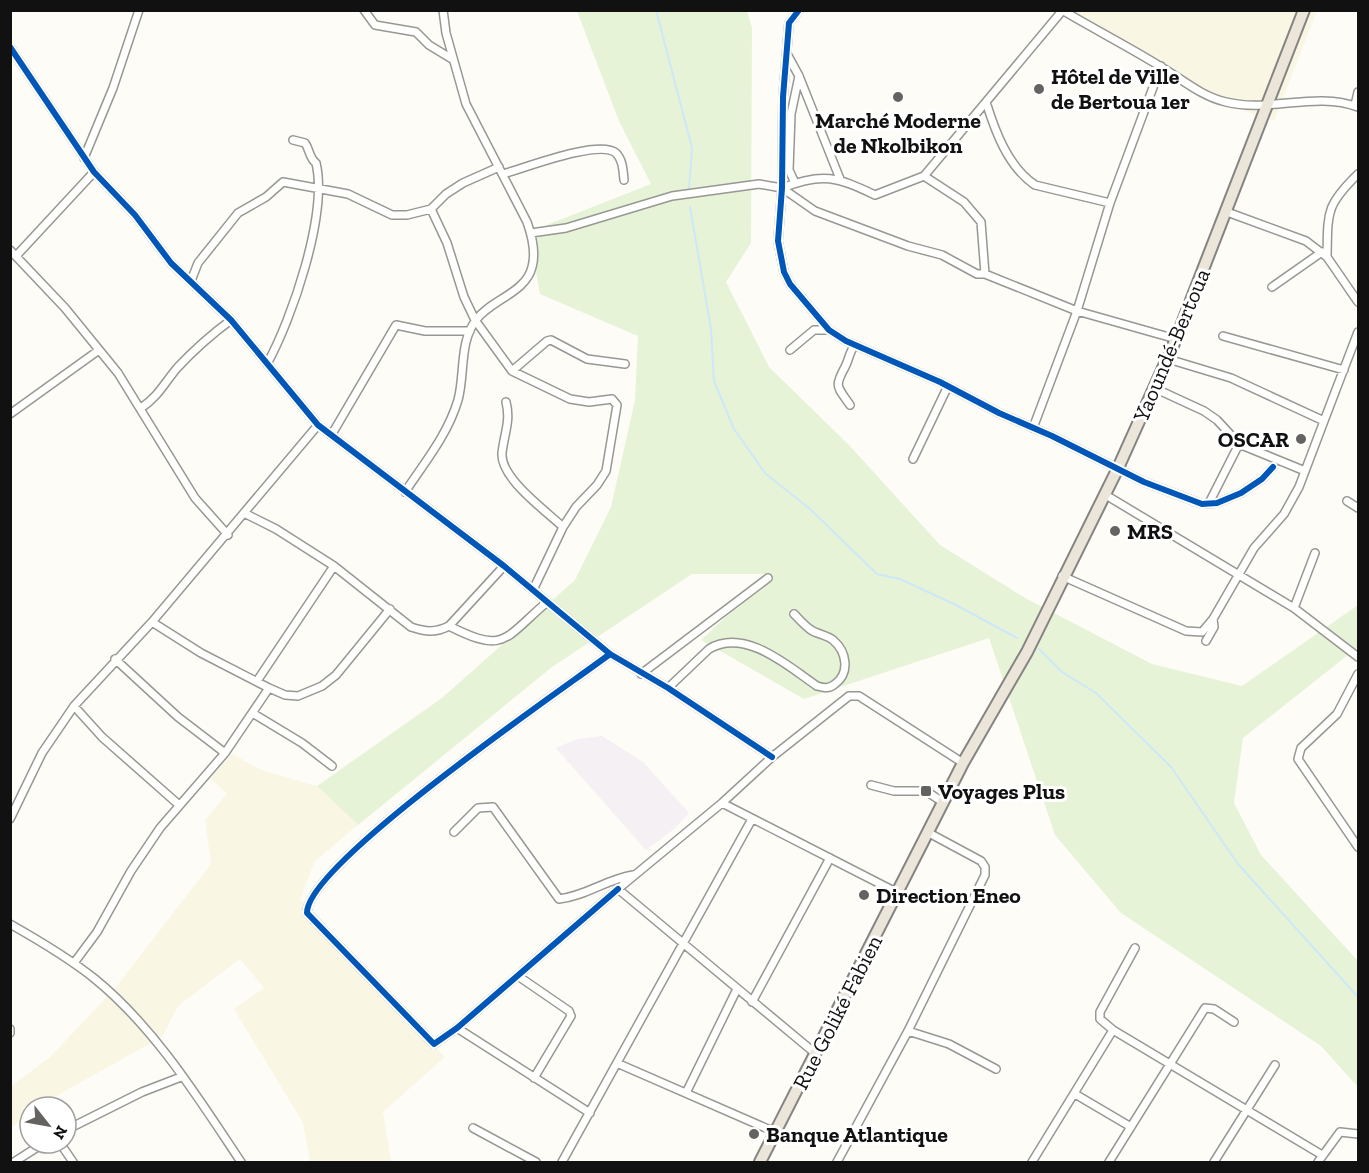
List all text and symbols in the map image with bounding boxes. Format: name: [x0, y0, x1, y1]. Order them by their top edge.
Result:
place label: Hôtel de Ville de Bertoua 1er: [1051, 63, 1190, 115]
marker: Hôtel de Ville de Bertoua 1er: [1032, 82, 1046, 96]
marker: Marché Moderne de Nkolbikon: [891, 90, 905, 104]
place label: Marché Moderne de Nkolbikon: [815, 107, 981, 159]
street label: Yaoundé-Bertoua: [1127, 264, 1216, 427]
place label: OSCAR: [1218, 426, 1289, 453]
marker: OSCAR: [1294, 432, 1308, 446]
place label: MRS: [1127, 518, 1173, 545]
marker: MRS: [1108, 524, 1122, 538]
place label: Voyages Plus: [938, 778, 1065, 805]
marker: Voyages Plus: [919, 784, 933, 798]
place label: Direction Eneo: [876, 882, 1021, 909]
marker: Direction Eneo: [857, 888, 871, 902]
street label: Rue Goliké Fabien: [787, 930, 888, 1094]
north arrow: [18, 1095, 78, 1155]
place label: Banque Atlantique: [766, 1121, 948, 1148]
text: N: [49, 1122, 72, 1143]
marker: Banque Atlantique: [747, 1127, 761, 1141]

